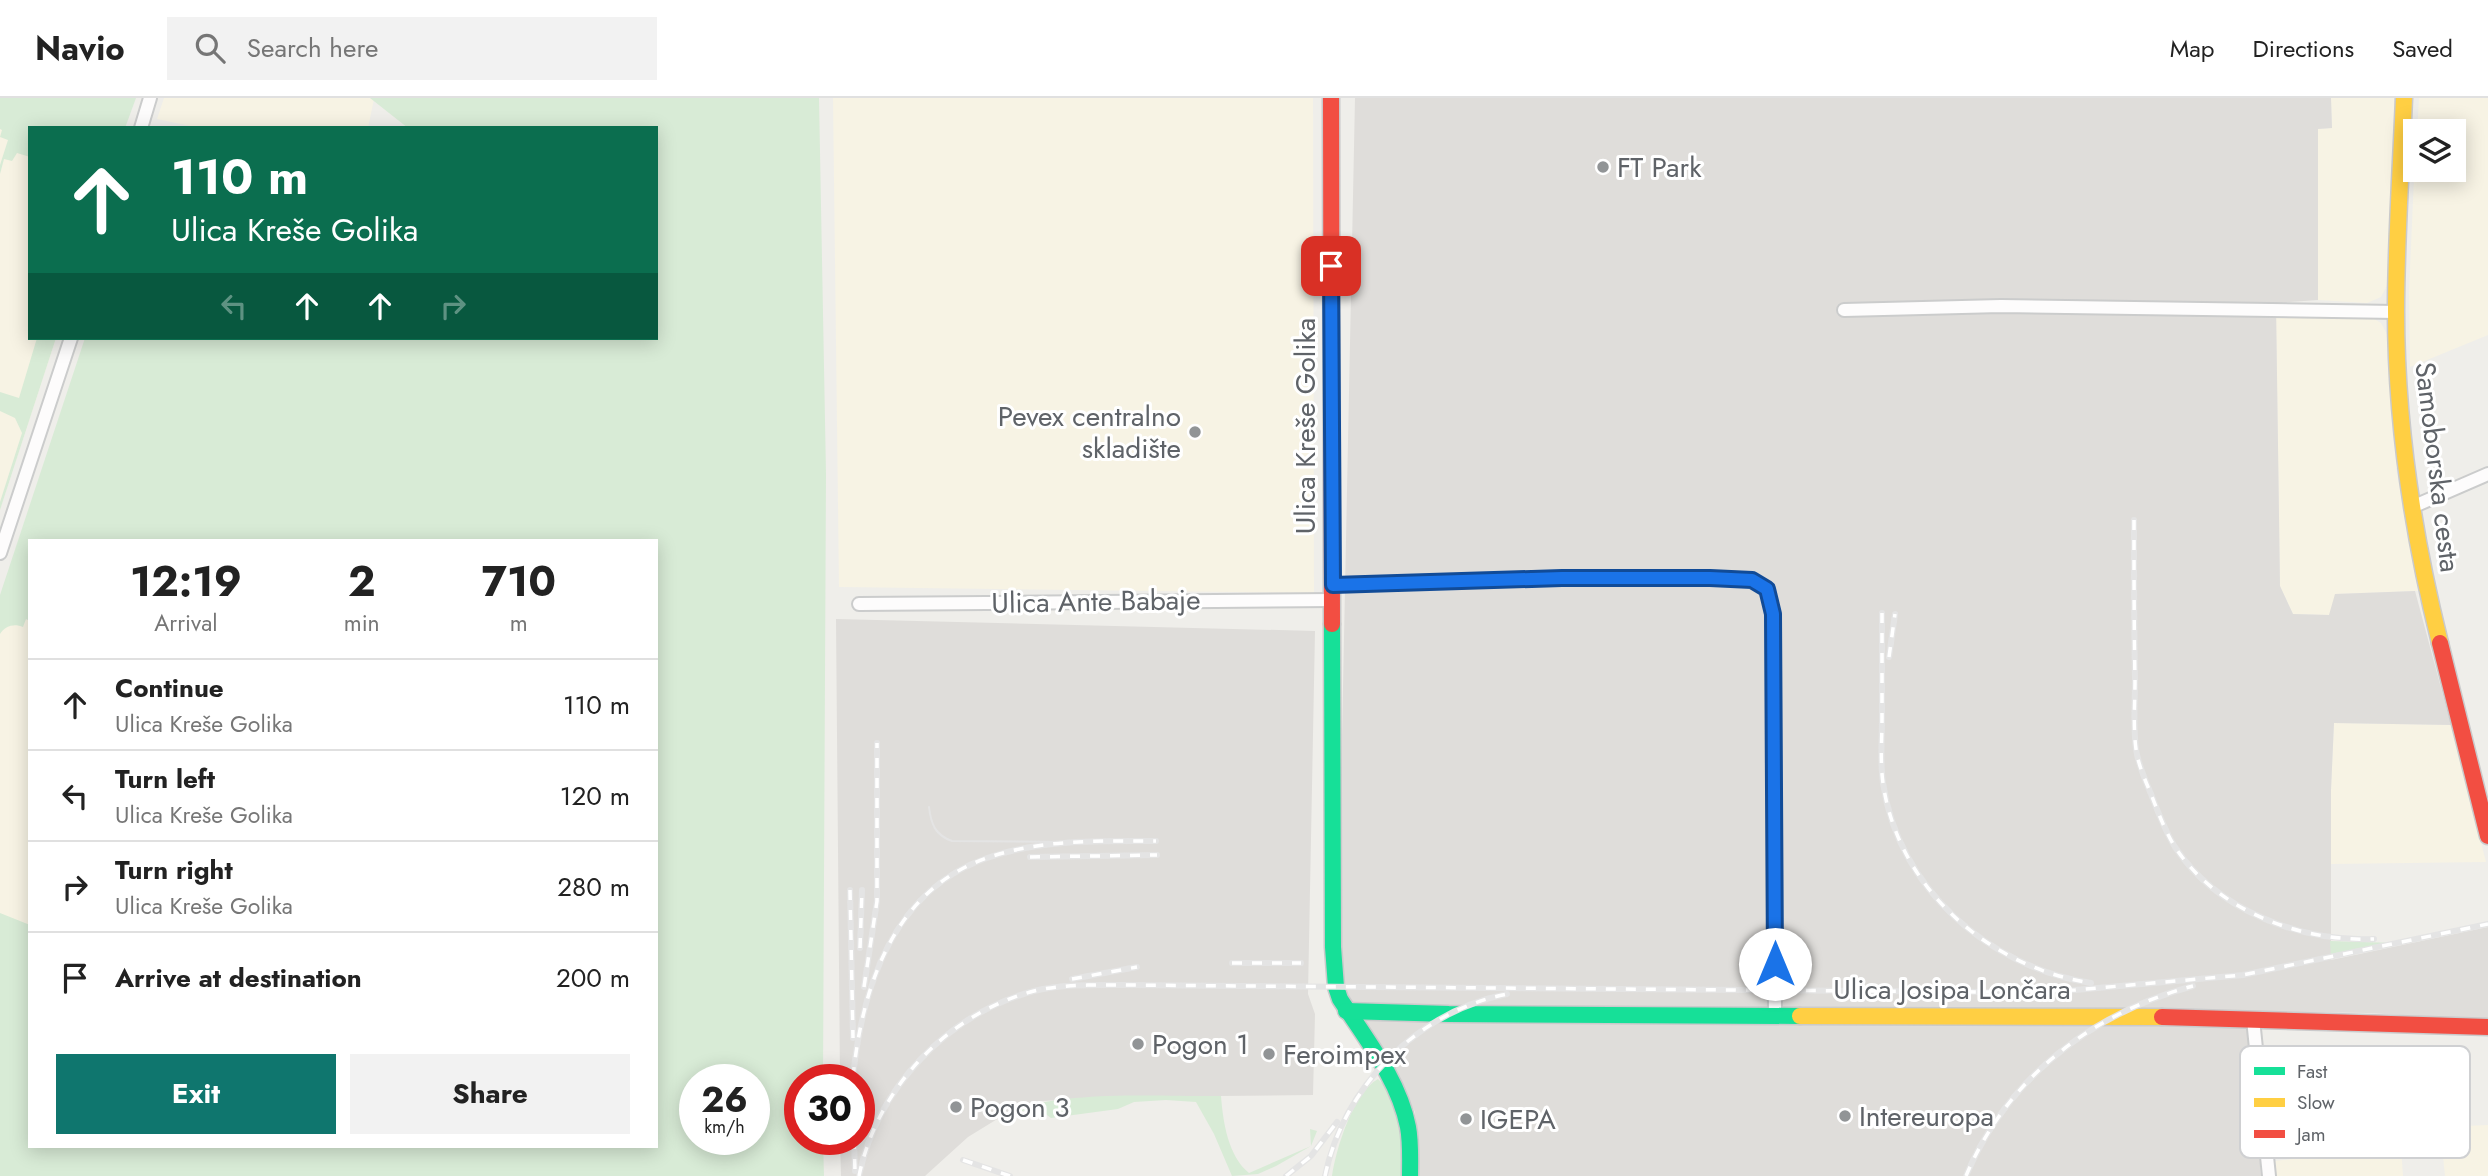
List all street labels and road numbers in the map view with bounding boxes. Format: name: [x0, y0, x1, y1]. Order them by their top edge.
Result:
street label: Ulica Kreše Golika: [1285, 318, 1326, 534]
street label: Samoborska cesta: [2404, 360, 2471, 575]
street label: Ulica Ante Babaje: [991, 579, 1201, 624]
street label: Ulica Josipa Lončara: [1833, 969, 2071, 1010]

